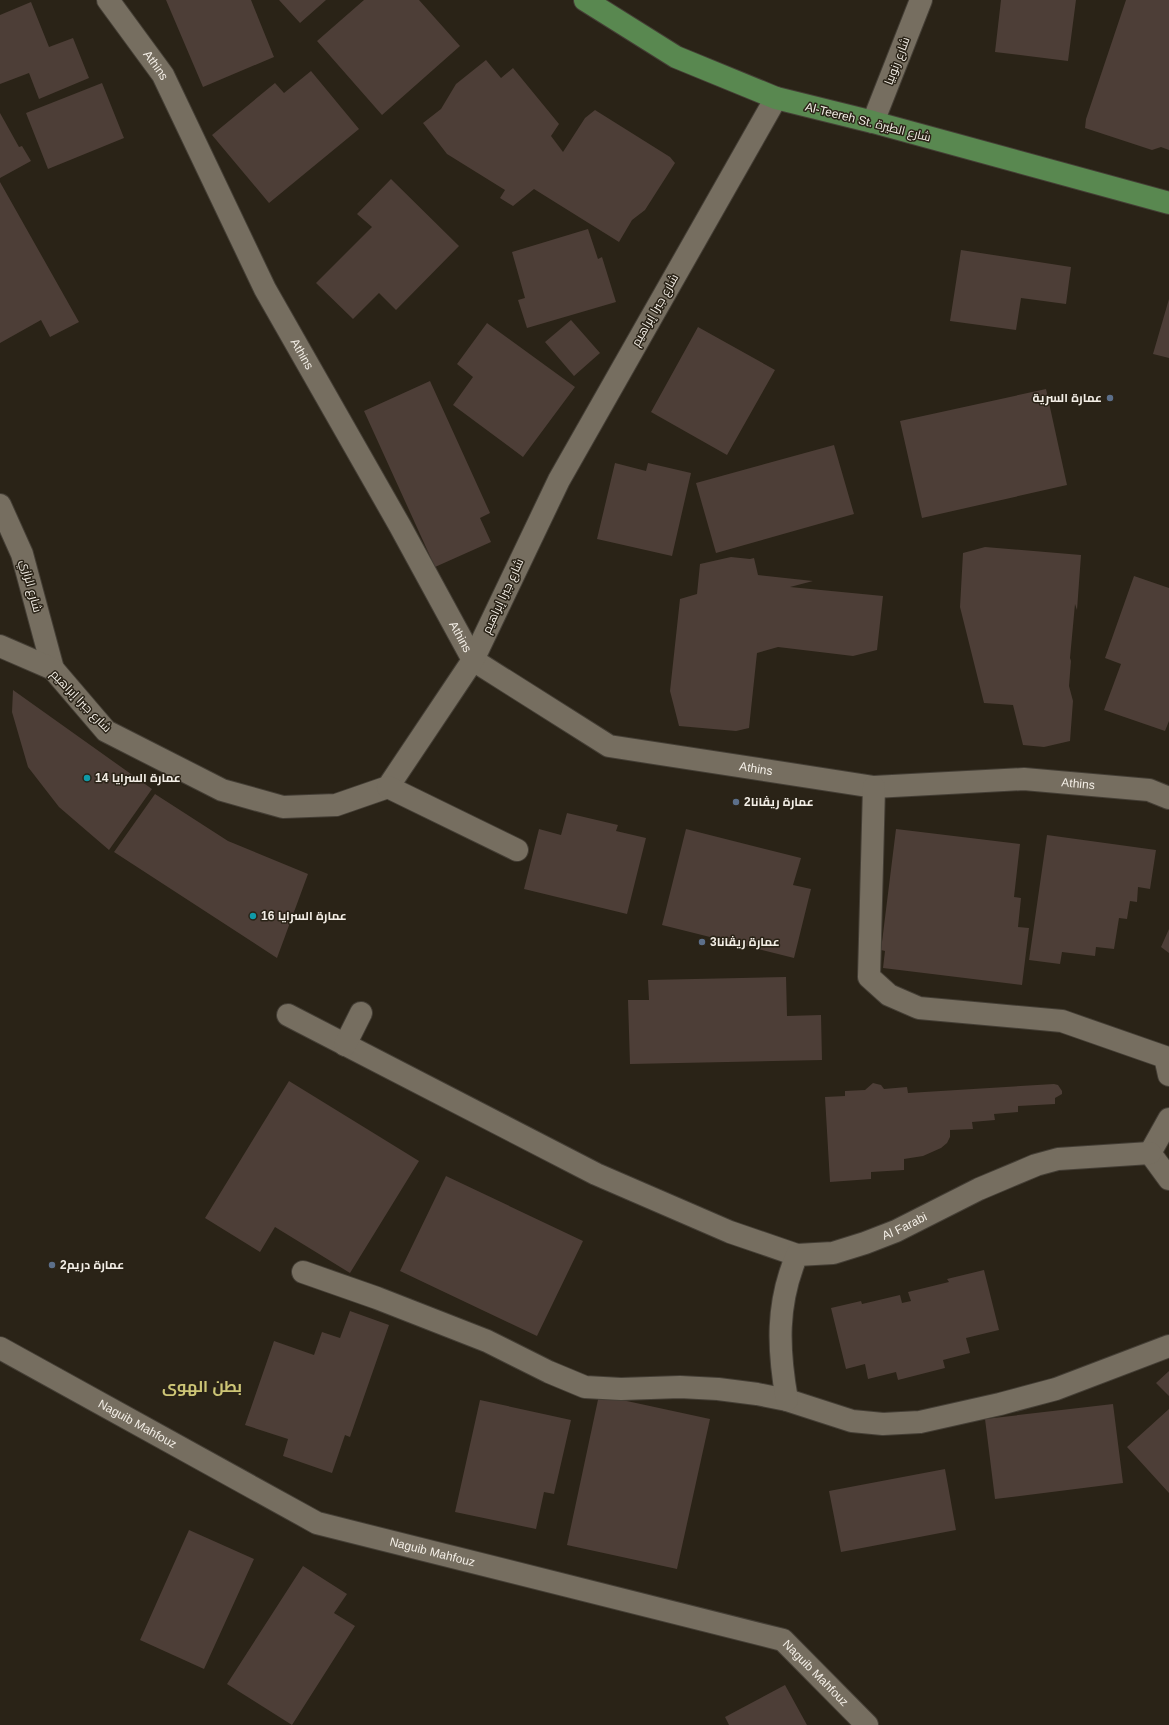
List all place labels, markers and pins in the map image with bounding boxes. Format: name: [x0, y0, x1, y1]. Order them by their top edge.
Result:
place label: عمارة السرية: [1033, 391, 1102, 406]
marker: عمارة السرية: [1105, 393, 1115, 403]
place label: عمارة السرايا 14: [95, 771, 181, 786]
marker: عمارة السرايا 14: [82, 773, 92, 783]
place label: عمارة ريڤانا2: [744, 795, 814, 810]
marker: عمارة ريڤانا2: [731, 797, 741, 807]
place label: عمارة السرايا 16: [261, 909, 347, 924]
marker: عمارة السرايا 16: [248, 911, 258, 921]
place label: عمارة ريڤانا3: [710, 935, 780, 950]
marker: عمارة ريڤانا3: [697, 937, 707, 947]
place label: عمارة دريم2: [60, 1258, 124, 1273]
marker: عمارة دريم2: [47, 1260, 57, 1270]

